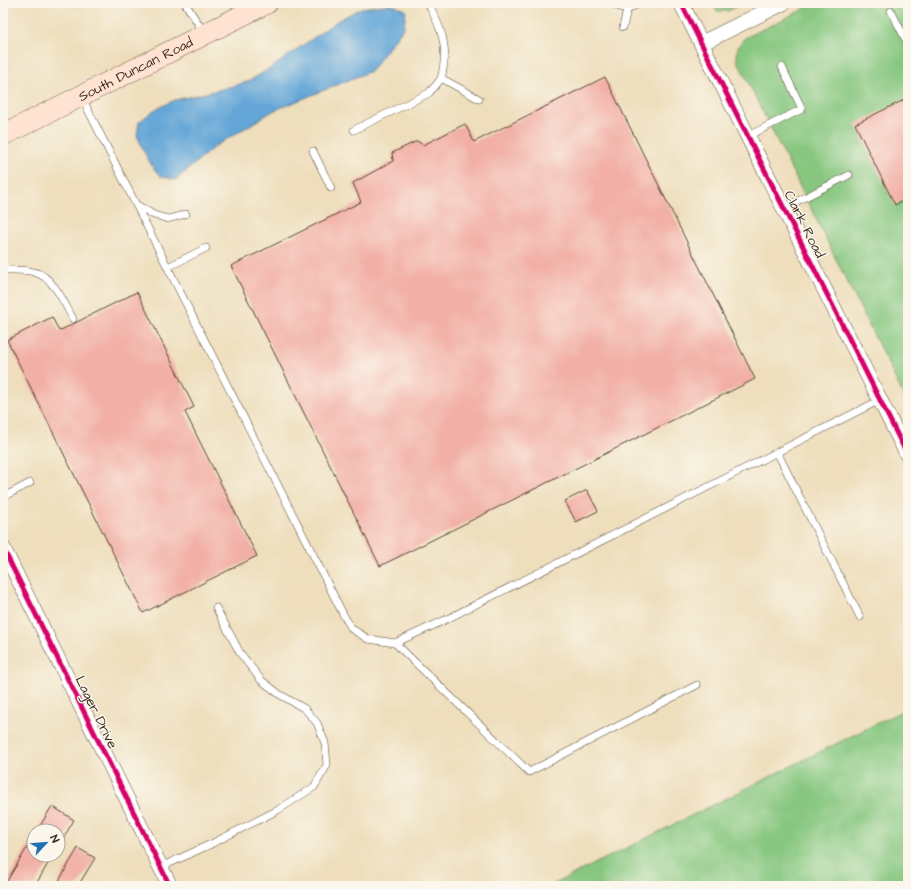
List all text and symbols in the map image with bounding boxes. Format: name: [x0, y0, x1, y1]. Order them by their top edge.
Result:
street label: South Duncan Road: [75, 33, 197, 107]
street label: Clark Road: [779, 187, 830, 262]
street label: Lager Drive: [70, 673, 123, 753]
north arrow: [26, 823, 66, 863]
text: N: [46, 832, 63, 845]

